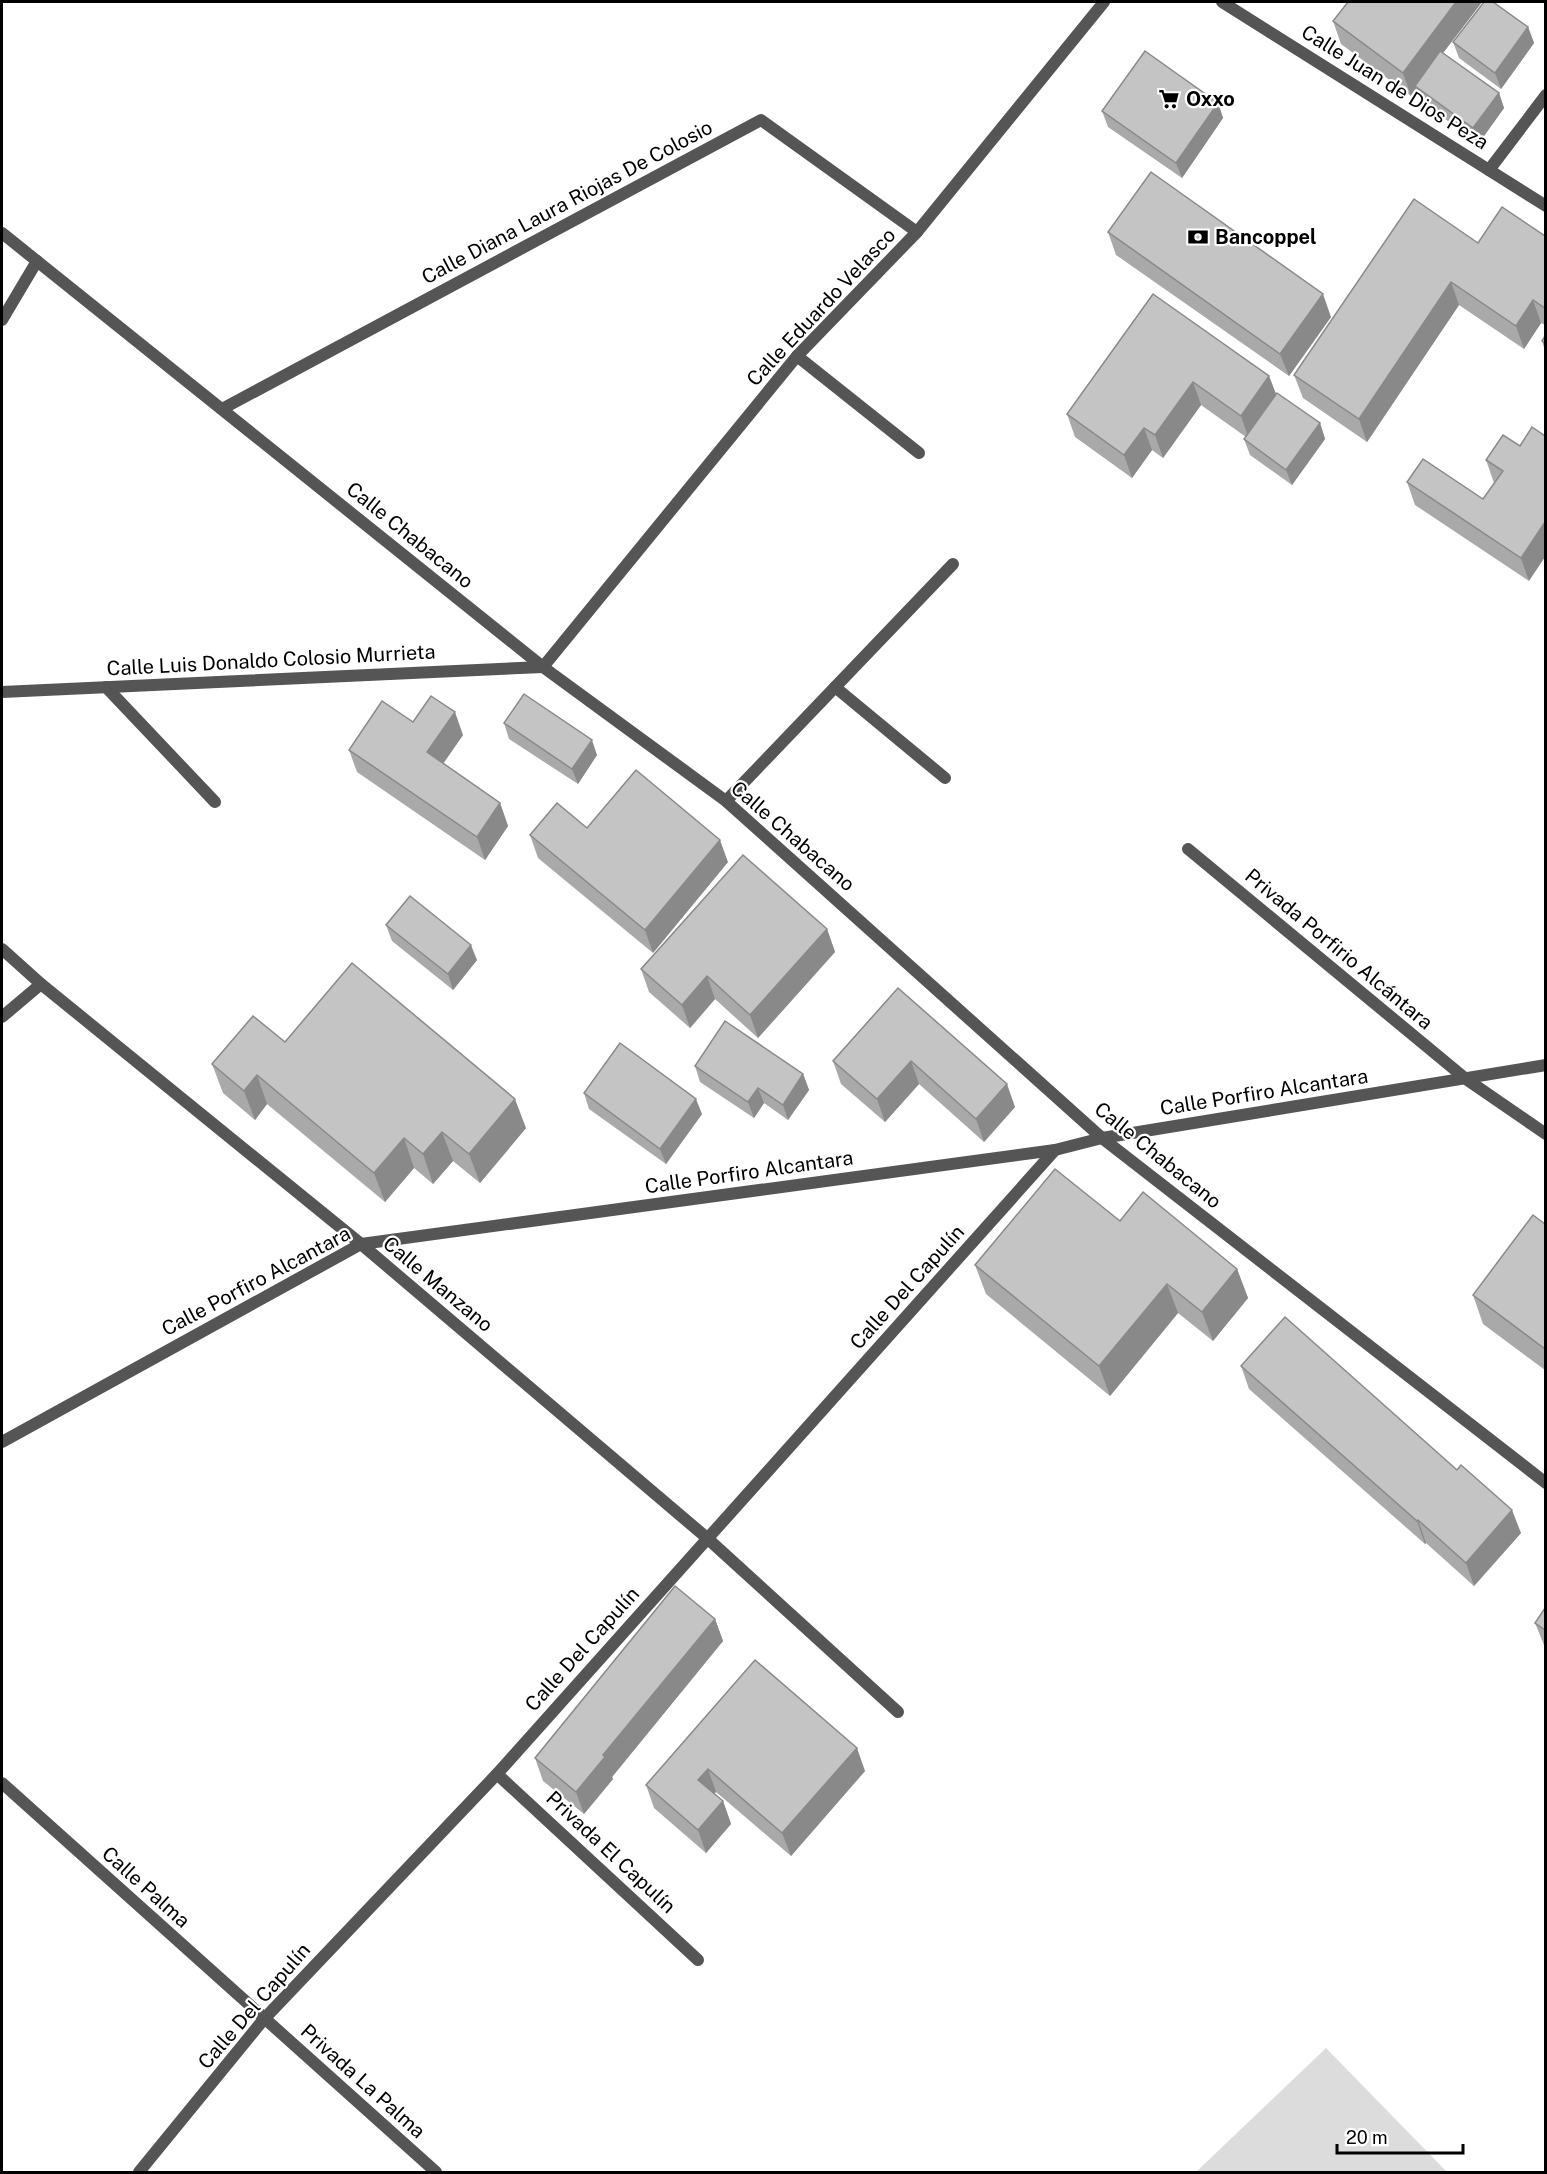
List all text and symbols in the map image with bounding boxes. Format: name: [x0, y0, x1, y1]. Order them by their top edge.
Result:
street label: Calle Juan de Dios Peza: [1297, 20, 1493, 154]
supermarket icon: Oxxo: [1157, 87, 1181, 111]
place label: Oxxo: [1186, 87, 1235, 111]
street label: Calle Diana Laura Riojas De Colosio: [418, 115, 716, 289]
street label: Calle Eduardo Velasco: [742, 223, 900, 391]
bank icon: Bancoppel: [1186, 225, 1210, 249]
place label: Bancoppel: [1215, 225, 1317, 249]
street label: Calle Chabacano: [342, 477, 478, 593]
street label: Calle Luis Donaldo Colosio Murrieta: [106, 639, 436, 681]
street label: Calle Chabacano: [726, 776, 860, 896]
street label: Privada Porfirio Alcántara: [1240, 863, 1438, 1035]
street label: Calle Porfiro Alcantara: [1158, 1064, 1370, 1120]
street label: Calle Chabacano: [1090, 1097, 1226, 1213]
street label: Calle Porfiro Alcantara: [643, 1145, 855, 1199]
street label: Calle Del Capulín: [845, 1220, 969, 1354]
street label: Calle Porfiro Alcantara: [158, 1221, 354, 1341]
street label: Calle Manzano: [378, 1231, 498, 1337]
street label: Calle Del Capulín: [520, 1582, 644, 1716]
street label: Privada El Capulín: [541, 1786, 681, 1918]
street label: Calle Palma: [97, 1841, 195, 1933]
street label: Calle Del Capulín: [193, 1938, 315, 2074]
street label: Privada La Palma: [296, 2019, 430, 2143]
scale bar: [1337, 2117, 1463, 2155]
text: 20 m: [1346, 2127, 1388, 2148]

